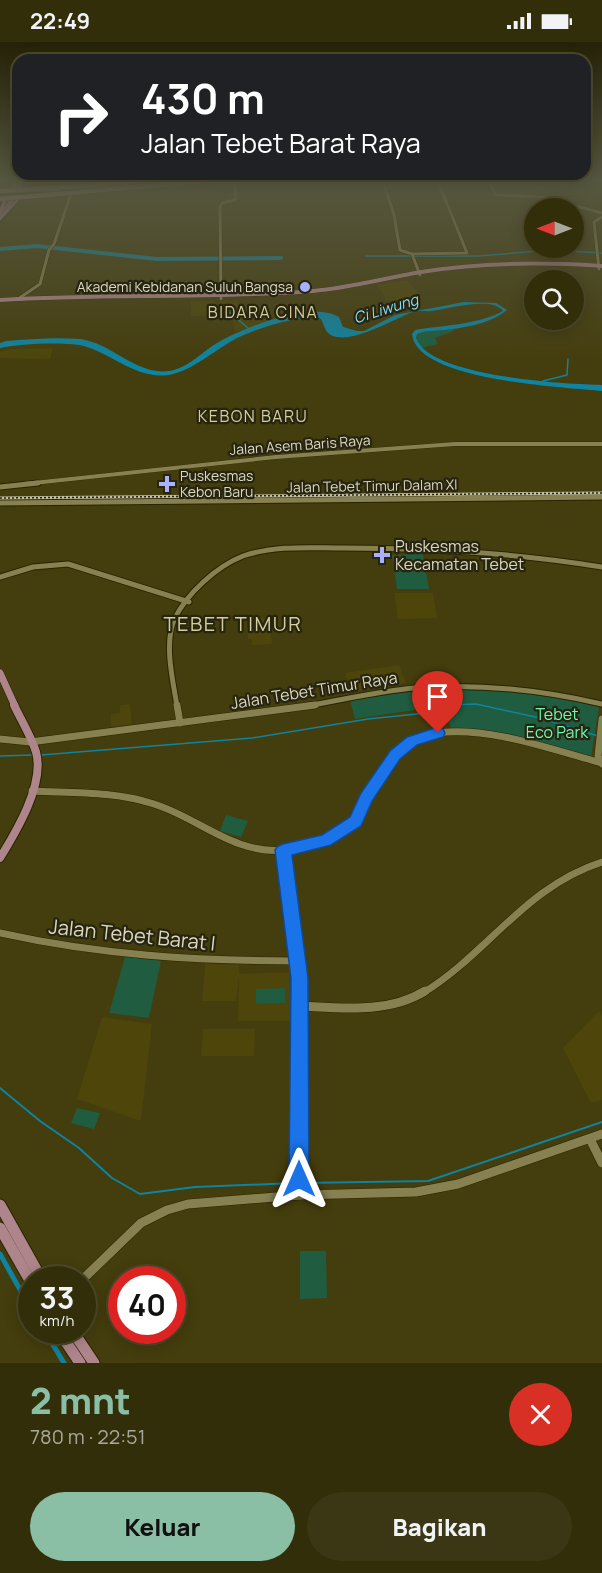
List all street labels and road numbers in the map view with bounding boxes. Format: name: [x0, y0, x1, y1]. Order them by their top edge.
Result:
street label: Jalan Asem Baris Raya: [229, 430, 371, 459]
street label: Jalan Tebet Timur Dalam XI: [286, 475, 458, 496]
street label: Jalan Tebet Timur Raya: [229, 666, 399, 714]
street label: Jalan Tebet Barat I: [47, 912, 217, 957]

